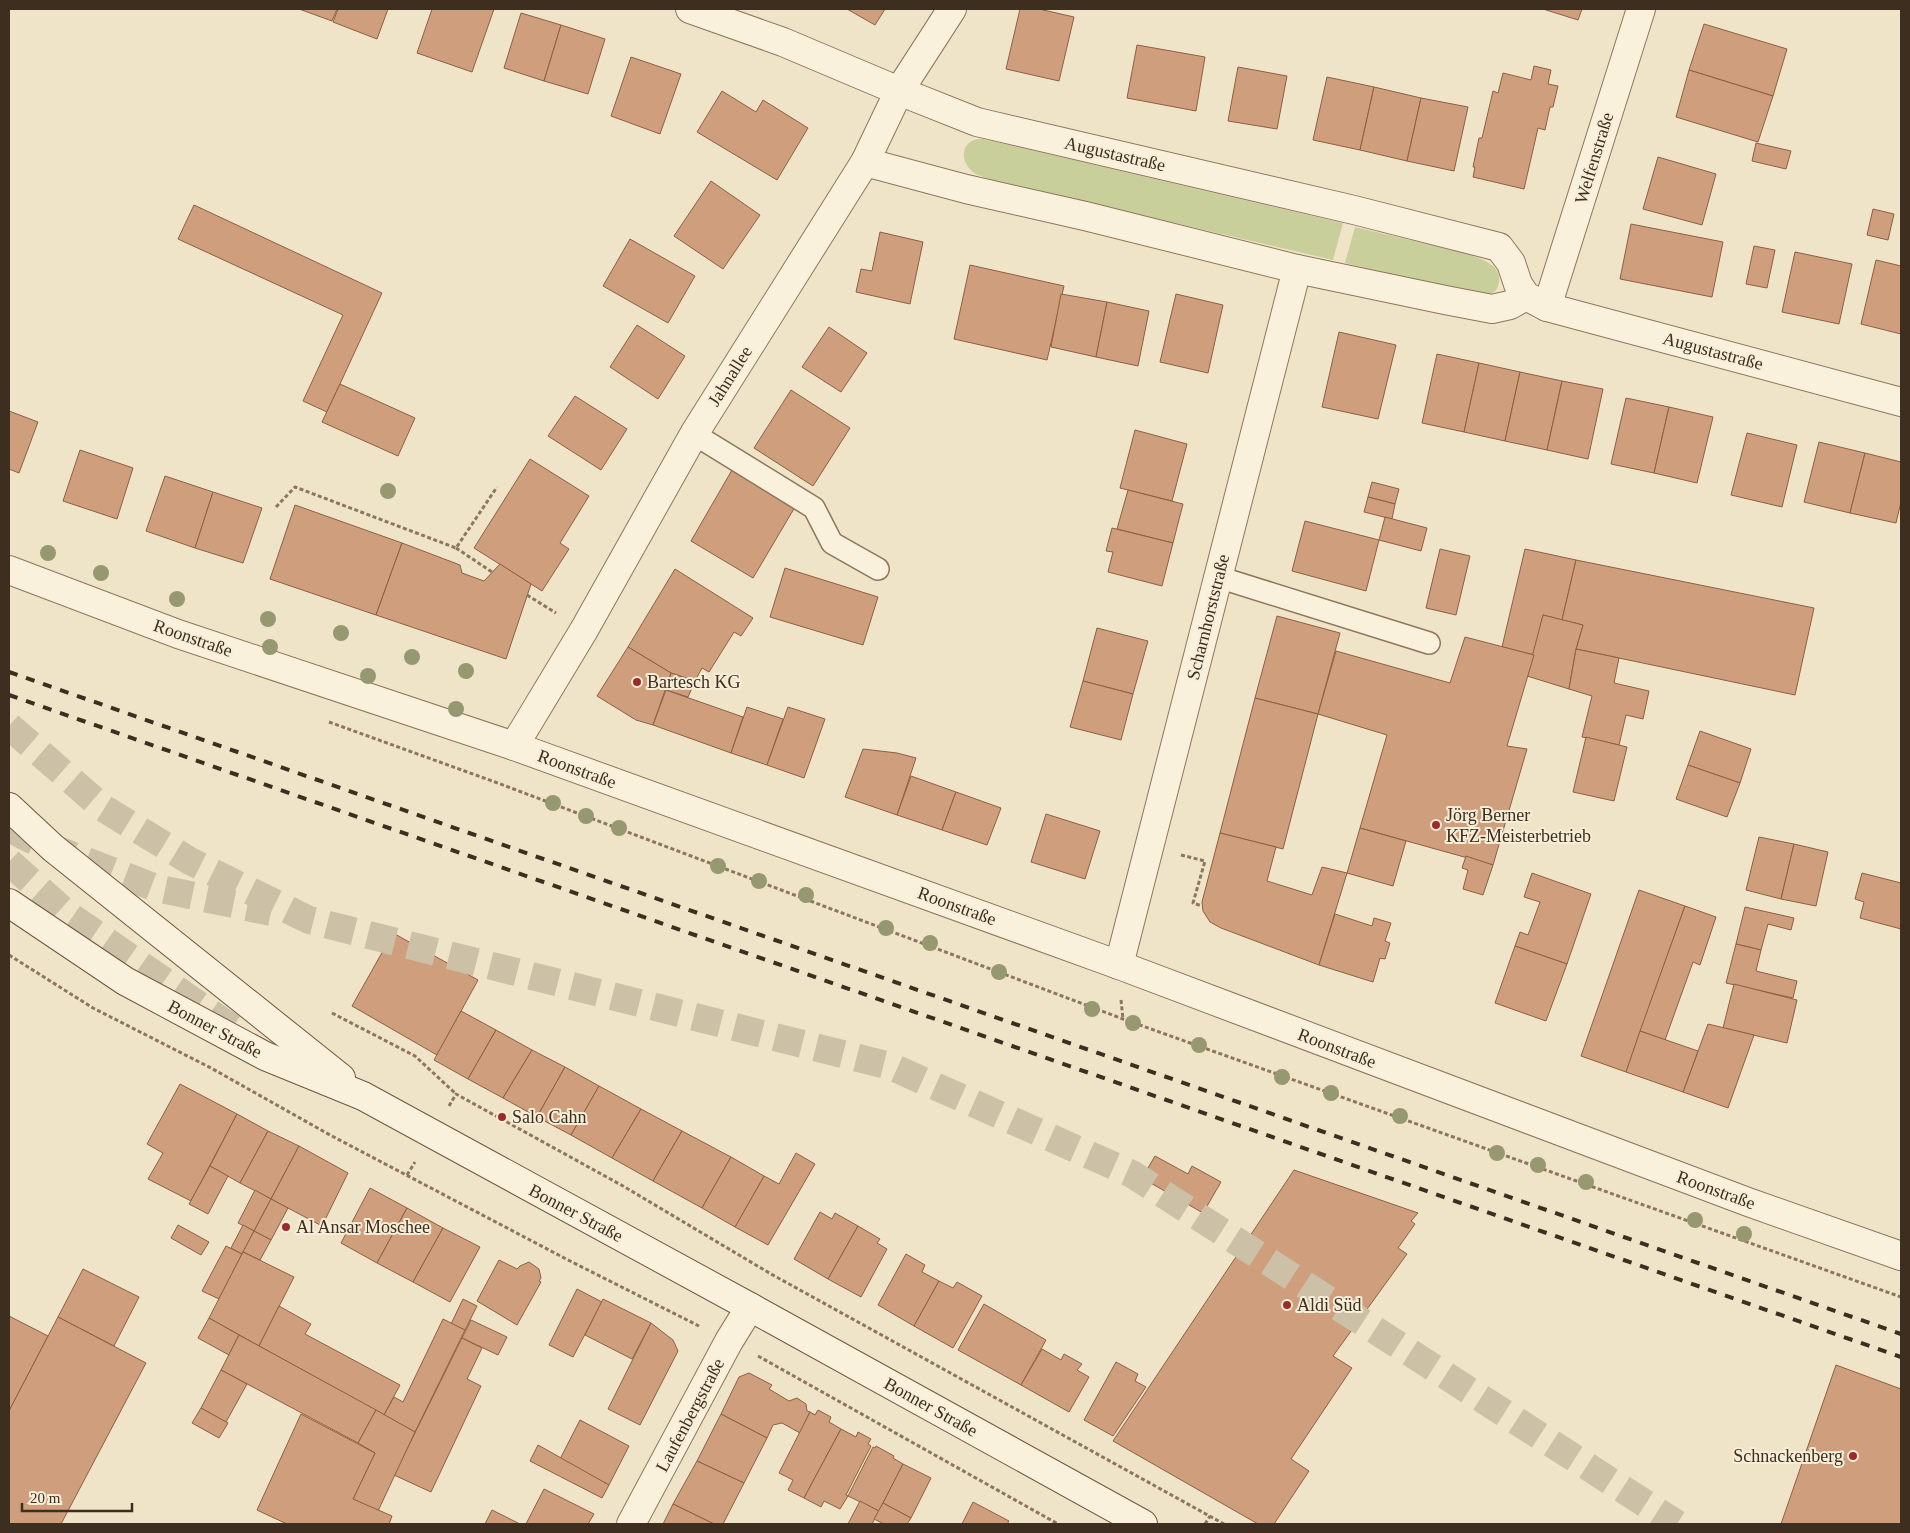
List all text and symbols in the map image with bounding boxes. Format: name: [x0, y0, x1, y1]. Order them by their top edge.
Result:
street label: Welfenstraße: [1571, 110, 1617, 206]
street label: Augustastraße: [1063, 133, 1167, 175]
street label: Augustastraße: [1661, 328, 1765, 374]
street label: Jahnallee: [704, 342, 756, 410]
street label: Scharnhorststraße: [1183, 552, 1233, 682]
street label: Roonstraße: [151, 615, 235, 661]
place label: Bartesch KG: [647, 672, 740, 692]
marker: Bartesch KG: [631, 676, 643, 688]
street label: Roonstraße: [535, 746, 619, 792]
place label: Jörg Berner KFZ-Meisterbetrieb: [1446, 805, 1591, 846]
marker: Jörg Berner KFZ-Meisterbetrieb: [1430, 819, 1442, 831]
street label: Roonstraße: [915, 883, 999, 929]
street label: Bonner Straße: [165, 996, 265, 1062]
street label: Roonstraße: [1295, 1024, 1379, 1072]
place label: Salo Cahn: [512, 1107, 587, 1127]
marker: Salo Cahn: [496, 1111, 508, 1123]
street label: Roonstraße: [1674, 1167, 1758, 1213]
street label: Bonner Straße: [526, 1180, 626, 1246]
place label: Al Ansar Moschee: [296, 1217, 430, 1237]
marker: Al Ansar Moschee: [280, 1221, 292, 1233]
place label: Aldi Süd: [1297, 1295, 1362, 1315]
marker: Aldi Süd: [1281, 1299, 1293, 1311]
street label: Laufenbergstraße: [652, 1355, 728, 1475]
street label: Bonner Straße: [881, 1373, 981, 1441]
place label: Schnackenberg: [1733, 1446, 1843, 1466]
marker: Schnackenberg: [1847, 1450, 1859, 1462]
scale bar: [22, 1480, 132, 1512]
text: 20 m: [30, 1490, 61, 1506]

